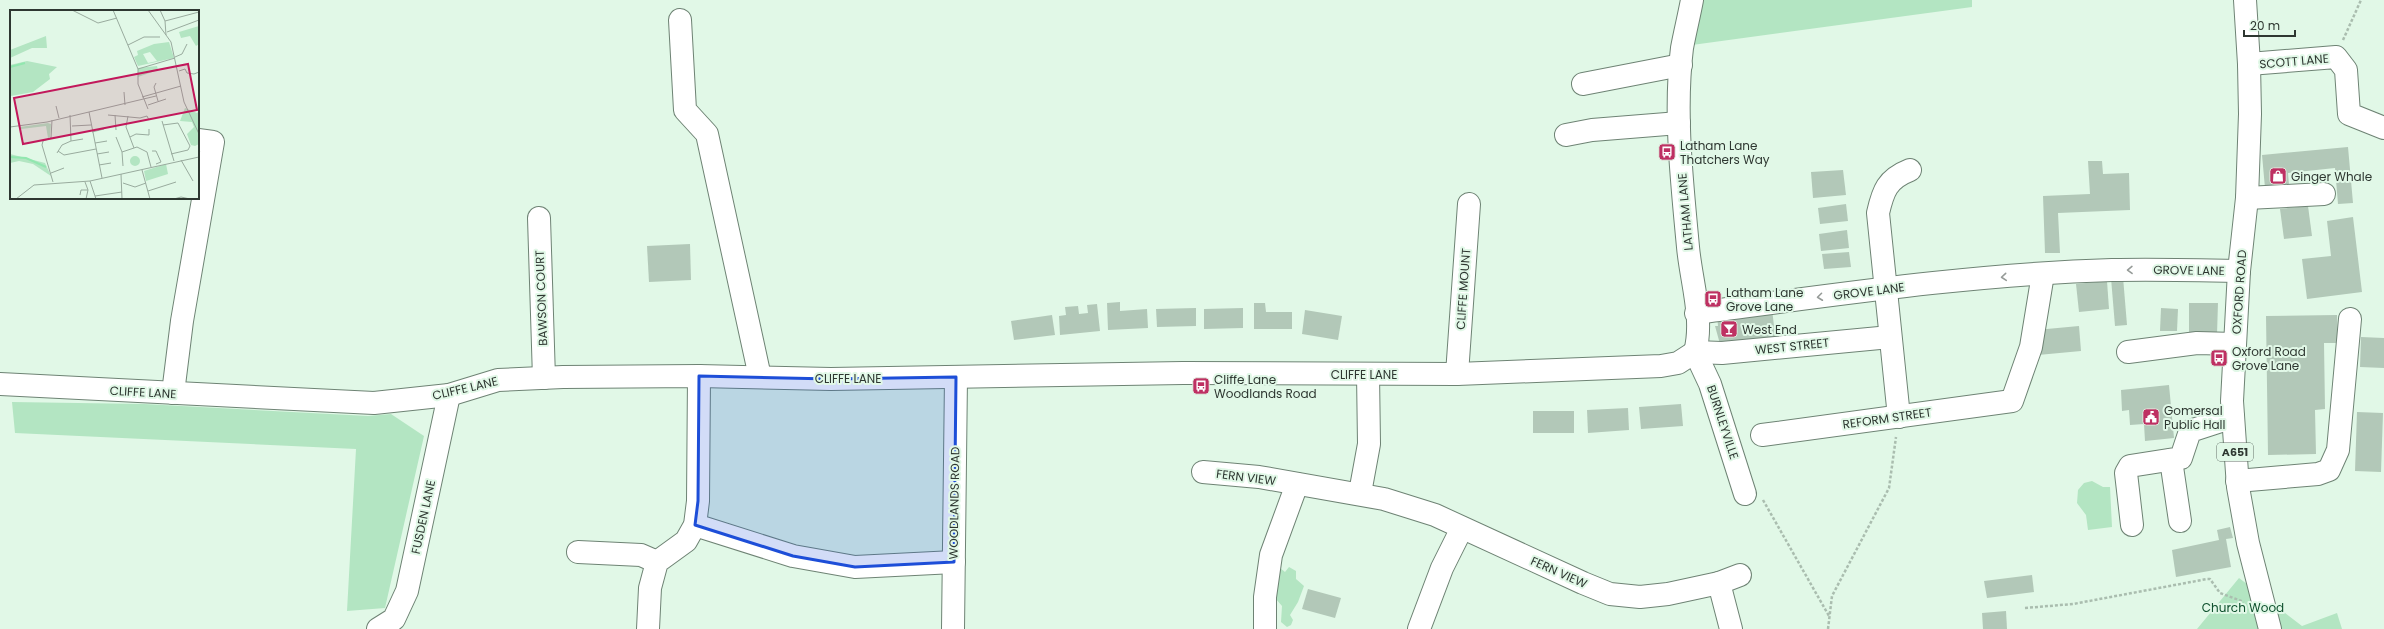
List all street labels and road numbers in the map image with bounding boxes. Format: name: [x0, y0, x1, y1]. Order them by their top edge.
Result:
street label: SCOTT LANE: [2258, 49, 2330, 73]
street label: LATHAM LANE: [1673, 173, 1697, 251]
street label: CLIFFE MOUNT: [1452, 247, 1474, 330]
street label: BAWSON COURT: [531, 249, 551, 346]
street label: OXFORD ROAD: [2228, 249, 2250, 335]
street label: GROVE LANE: [2153, 261, 2225, 279]
street label: GROVE LANE: [1833, 278, 1905, 304]
street label: WEST STREET: [1754, 334, 1830, 358]
street label: CLIFFE LANE: [1331, 366, 1397, 383]
street label: CLIFFE LANE: [815, 370, 881, 387]
street label: CLIFFE LANE: [431, 372, 499, 404]
street label: CLIFFE LANE: [109, 382, 177, 402]
street label: BURNLEYVILLE: [1703, 383, 1743, 461]
street label: REFORM STREET: [1842, 403, 1933, 433]
road number: A651: [2217, 443, 2253, 461]
street label: WOODLANDS ROAD: [945, 446, 963, 560]
street label: FERN VIEW: [1215, 465, 1277, 489]
street label: FUSDEN LANE: [407, 478, 439, 556]
street label: FERN VIEW: [1528, 552, 1590, 592]

